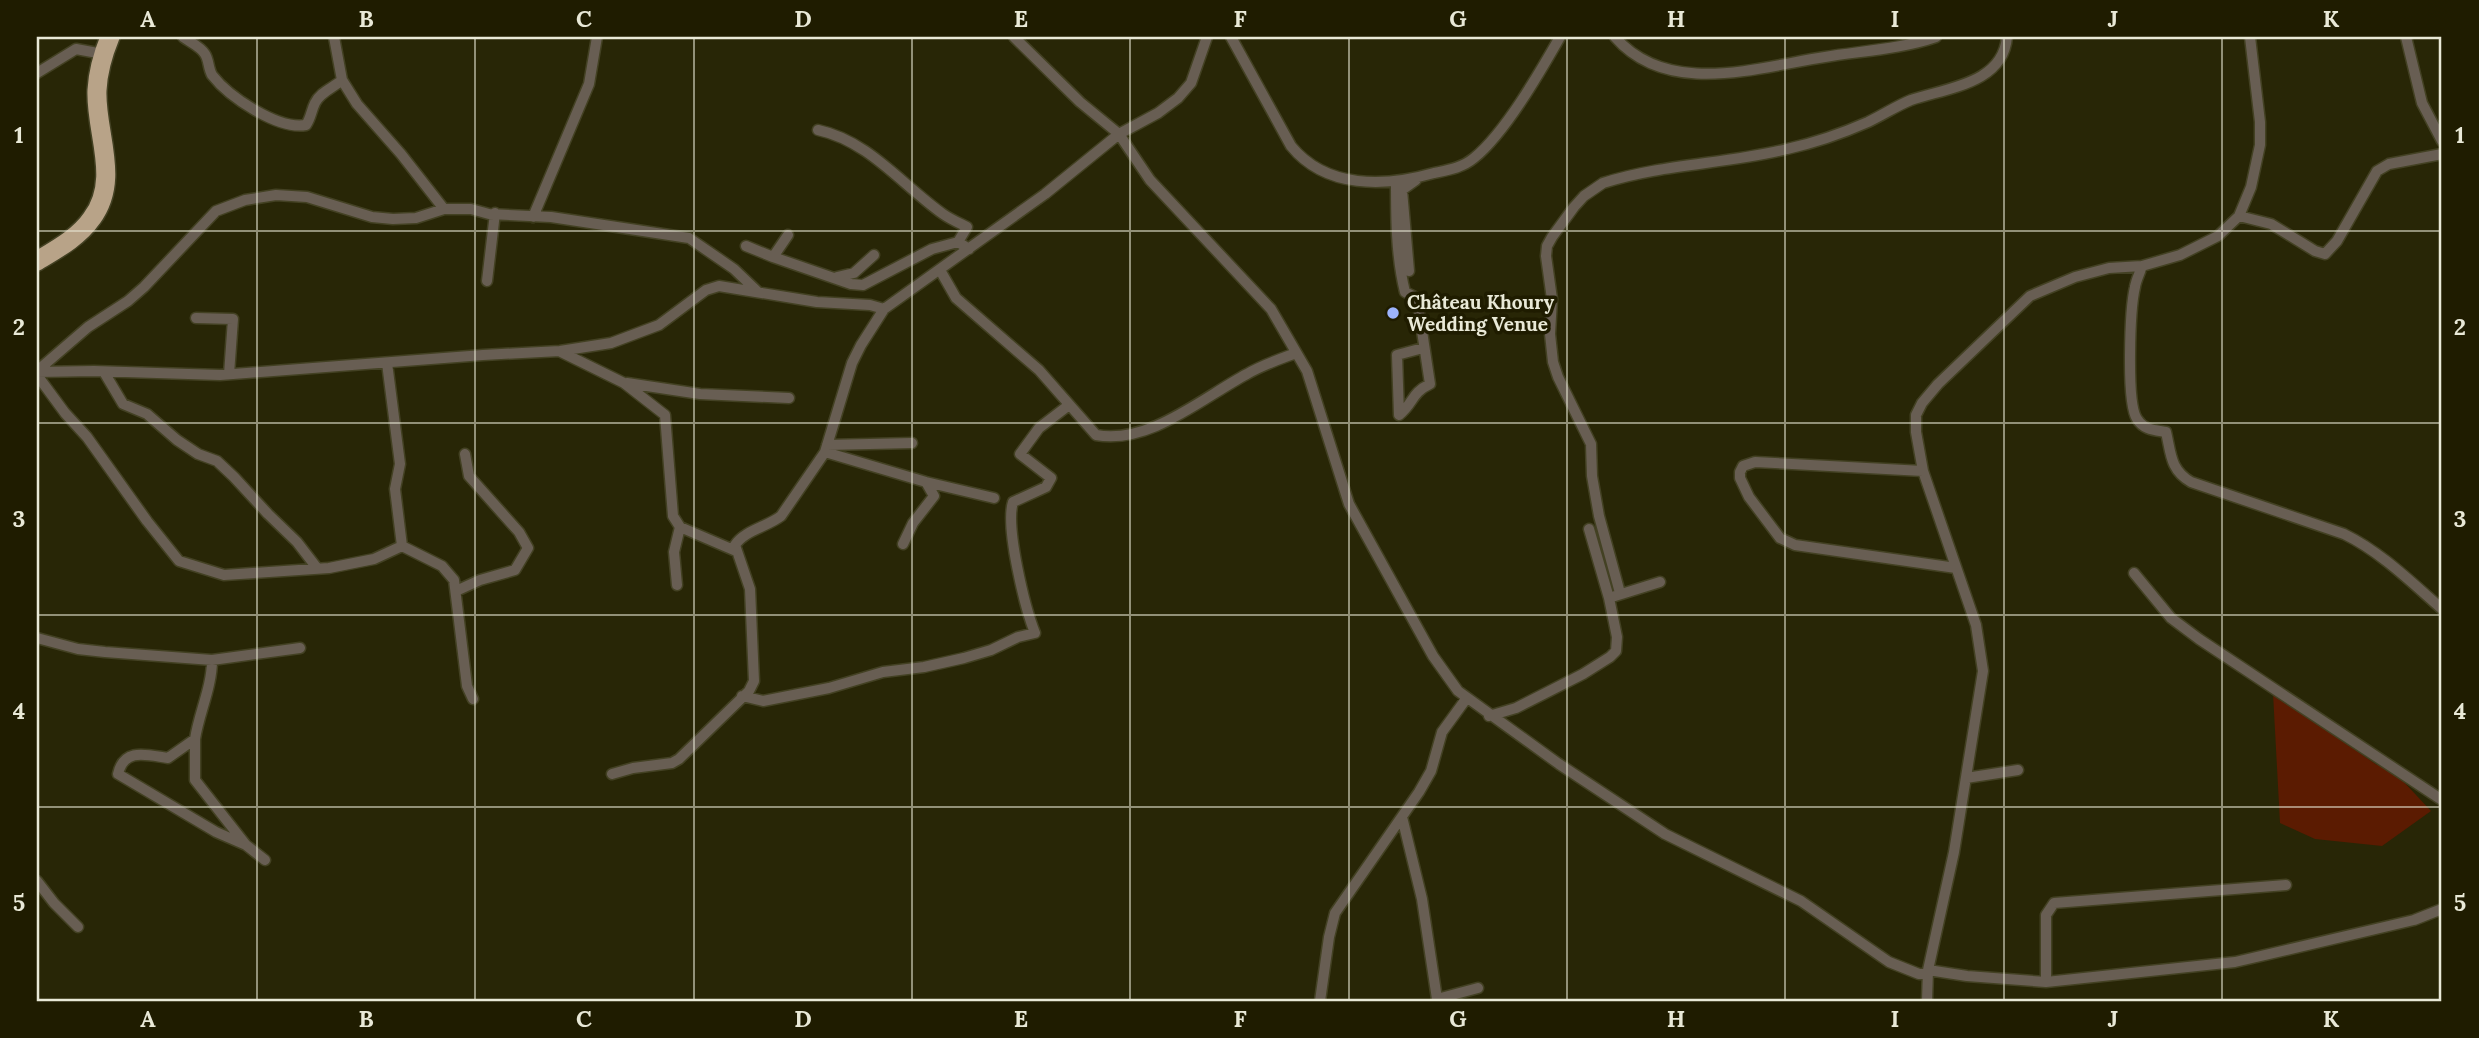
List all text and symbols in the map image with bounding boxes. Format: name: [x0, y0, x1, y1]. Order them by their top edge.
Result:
text: A: [140, 4, 156, 33]
text: B: [358, 4, 374, 33]
text: C: [576, 4, 592, 33]
text: D: [794, 4, 812, 33]
text: E: [1014, 4, 1028, 33]
text: F: [1233, 4, 1247, 33]
text: G: [1449, 4, 1467, 33]
text: H: [1667, 4, 1685, 33]
text: I: [1891, 4, 1899, 33]
text: J: [2108, 4, 2118, 33]
text: K: [2323, 4, 2340, 33]
text: 1: [14, 120, 24, 149]
text: 1: [2455, 120, 2465, 149]
place label: Château Khoury Wedding Venue: [1407, 290, 1555, 336]
marker: Château Khoury Wedding Venue: [1385, 305, 1401, 321]
text: 2: [13, 312, 25, 341]
text: 2: [2454, 312, 2466, 341]
text: 3: [13, 504, 25, 533]
text: 3: [2454, 504, 2466, 533]
text: 4: [13, 696, 25, 725]
text: 4: [2454, 696, 2466, 725]
text: 5: [13, 888, 25, 917]
text: 5: [2454, 888, 2466, 917]
text: A: [140, 1004, 156, 1033]
text: B: [358, 1004, 374, 1033]
text: C: [576, 1004, 592, 1033]
text: D: [794, 1004, 812, 1033]
text: E: [1014, 1004, 1028, 1033]
text: F: [1233, 1004, 1247, 1033]
text: G: [1449, 1004, 1467, 1033]
text: H: [1667, 1004, 1685, 1033]
text: I: [1891, 1004, 1899, 1033]
text: J: [2108, 1004, 2118, 1033]
text: K: [2323, 1004, 2340, 1033]

